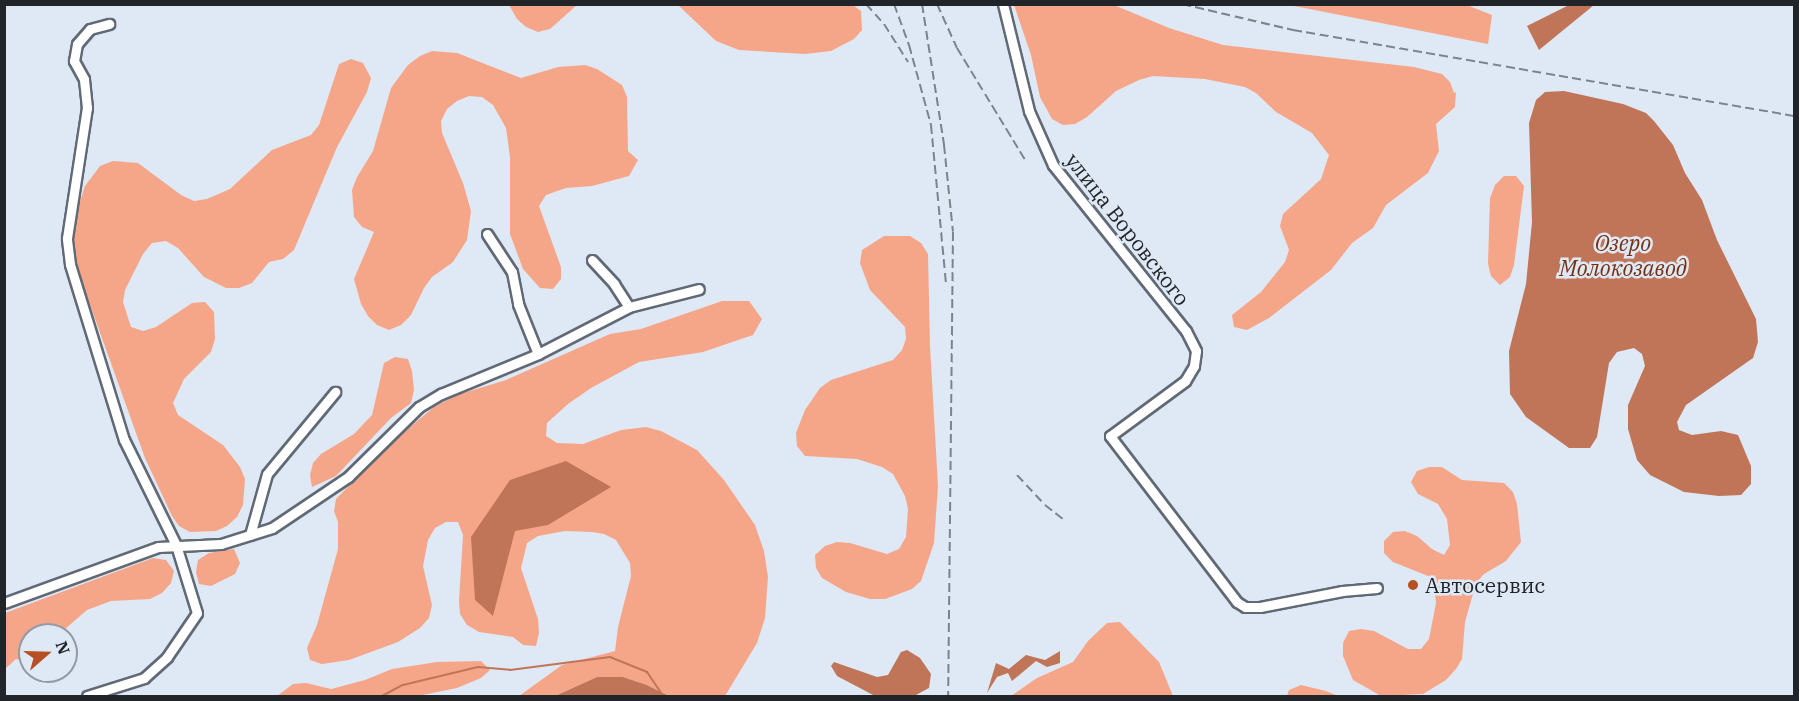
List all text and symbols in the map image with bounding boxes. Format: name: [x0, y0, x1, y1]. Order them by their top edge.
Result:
street label: улица Воровского: [1061, 148, 1195, 310]
water label: Озеро Молокозавод: [1559, 229, 1687, 280]
place label: Автосервис: [1425, 572, 1545, 598]
marker: Автосервис: [1406, 578, 1420, 592]
north arrow: [18, 623, 78, 683]
text: N: [51, 638, 75, 657]

